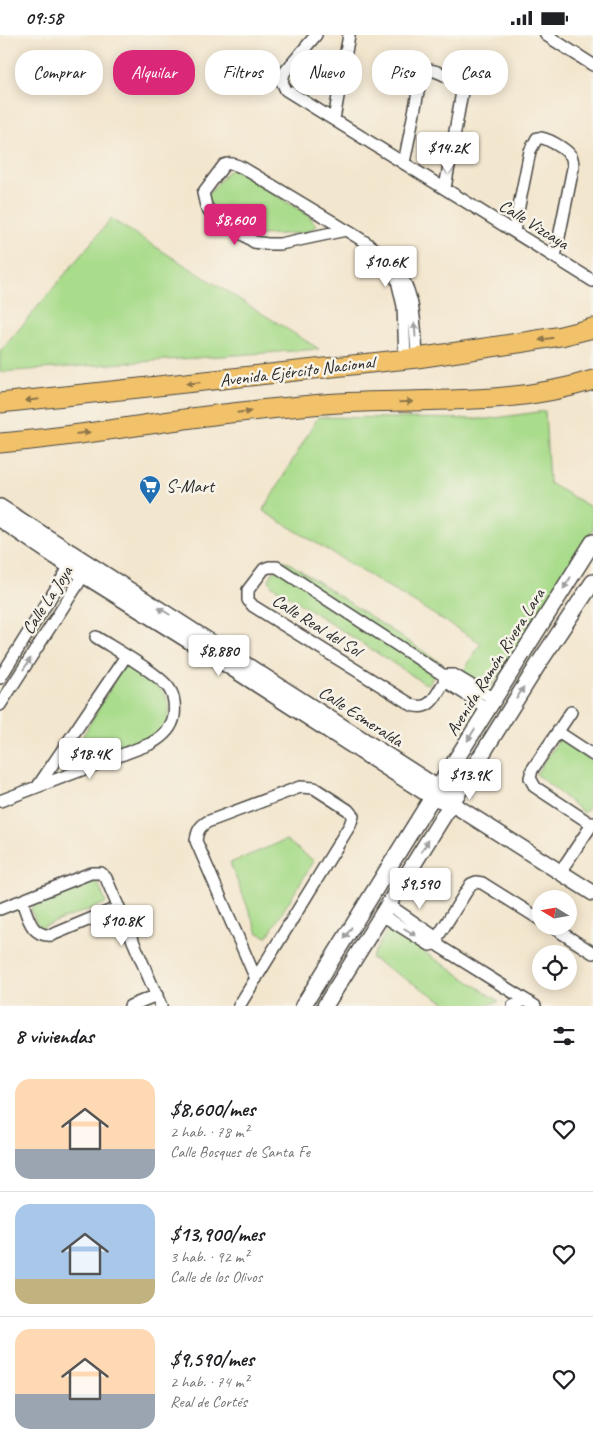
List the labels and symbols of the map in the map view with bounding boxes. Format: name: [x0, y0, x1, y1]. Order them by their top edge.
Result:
pin: $14.2K: [407, 131, 489, 174]
street label: Calle Vizcaya: [495, 194, 574, 255]
pin: $8,600: [194, 203, 276, 246]
pin: $10.6K: [345, 245, 427, 288]
one-way arrow: [411, 322, 419, 338]
one-way arrow: [537, 335, 553, 343]
street label: Avenida Ejército Nacional: [218, 350, 379, 391]
one-way arrow: [185, 379, 201, 387]
one-way arrow: [23, 396, 39, 404]
one-way arrow: [399, 398, 415, 406]
one-way arrow: [237, 408, 253, 416]
one-way arrow: [76, 429, 92, 437]
supermarket icon: S-Mart: [138, 474, 162, 505]
place label: S-Mart: [166, 475, 216, 497]
street label: Calle La Joya: [17, 560, 78, 638]
one-way arrow: [562, 576, 572, 590]
street label: Avenida Ramón Rivera Lara: [441, 583, 550, 740]
street label: Calle Real del Sol: [268, 589, 368, 663]
one-way arrow: [157, 607, 170, 616]
pin: $8,880: [178, 635, 260, 677]
one-way arrow: [22, 657, 32, 671]
street label: Calle Esmeralda: [315, 681, 409, 752]
one-way arrow: [515, 686, 525, 699]
one-way arrow: [467, 729, 476, 742]
pin: $18.4K: [49, 737, 131, 780]
pin: $13.9K: [429, 759, 511, 801]
one-way arrow: [420, 839, 429, 852]
pin: $9,590: [379, 867, 461, 910]
north arrow: [532, 890, 578, 935]
pin: $10.8K: [81, 905, 163, 947]
one-way arrow: [344, 926, 353, 939]
one-way arrow: [403, 928, 416, 937]

